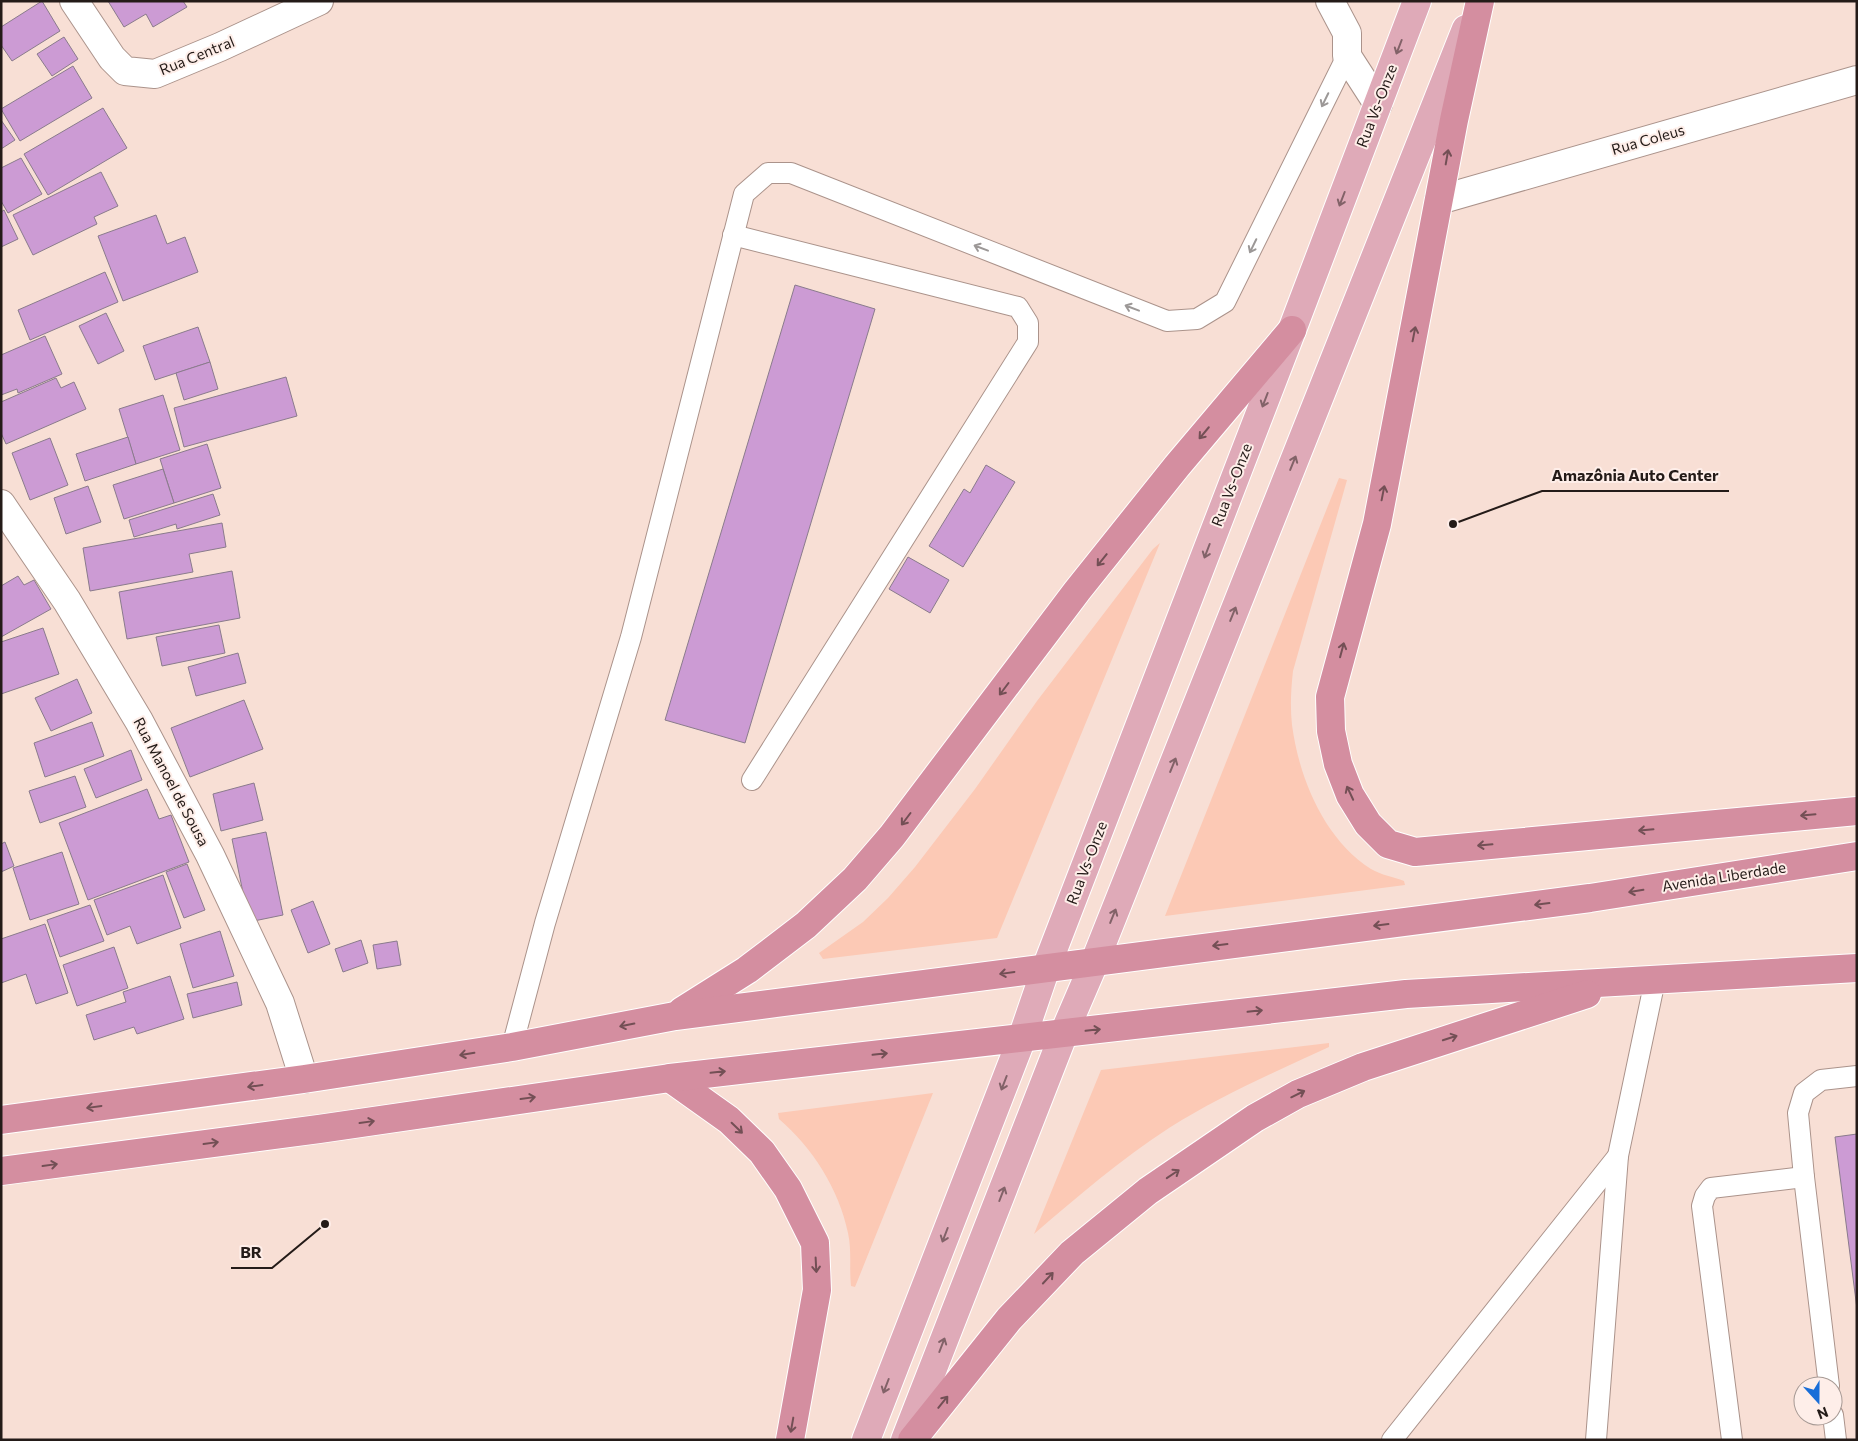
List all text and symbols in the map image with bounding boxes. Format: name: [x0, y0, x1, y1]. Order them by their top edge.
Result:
street label: Rua Central: [156, 32, 237, 78]
one-way arrow: [1394, 39, 1404, 54]
street label: Rua Vs-Onze: [1352, 61, 1400, 150]
one-way arrow: [1320, 92, 1329, 107]
street label: Rua Coleus: [1609, 120, 1687, 158]
one-way arrow: [1443, 149, 1453, 165]
one-way arrow: [1337, 191, 1346, 206]
one-way arrow: [1248, 238, 1258, 253]
one-way arrow: [974, 243, 989, 252]
one-way arrow: [1125, 302, 1140, 311]
one-way arrow: [1409, 326, 1419, 342]
one-way arrow: [1260, 392, 1269, 407]
one-way arrow: [1199, 427, 1210, 440]
street label: Rua Vs-Onze: [1207, 440, 1255, 529]
one-way arrow: [1289, 456, 1299, 471]
callout: Amazônia Auto Center: [1542, 460, 1729, 491]
text: Amazônia Auto Center: [1552, 465, 1719, 484]
one-way arrow: [1378, 486, 1388, 502]
one-way arrow: [1202, 543, 1211, 558]
one-way arrow: [1097, 553, 1108, 566]
one-way arrow: [1229, 607, 1239, 622]
one-way arrow: [1338, 643, 1348, 659]
one-way arrow: [999, 682, 1009, 696]
street label: Rua Manoel de Sousa: [130, 714, 214, 849]
one-way arrow: [1169, 758, 1179, 773]
one-way arrow: [1344, 786, 1354, 801]
one-way arrow: [1800, 810, 1816, 820]
one-way arrow: [900, 812, 911, 825]
street label: Rua Vs-Onze: [1062, 818, 1110, 907]
one-way arrow: [1639, 826, 1655, 835]
one-way arrow: [1477, 841, 1493, 850]
street label: Avenida Liberdade: [1661, 857, 1787, 895]
one-way arrow: [1628, 886, 1644, 896]
one-way arrow: [1534, 899, 1550, 909]
one-way arrow: [1109, 909, 1118, 924]
one-way arrow: [1373, 920, 1389, 930]
one-way arrow: [1212, 941, 1228, 951]
one-way arrow: [999, 968, 1015, 978]
one-way arrow: [1247, 1006, 1263, 1016]
one-way arrow: [619, 1020, 635, 1030]
one-way arrow: [1085, 1025, 1101, 1034]
one-way arrow: [1442, 1033, 1458, 1043]
one-way arrow: [459, 1049, 475, 1059]
one-way arrow: [871, 1049, 887, 1059]
one-way arrow: [710, 1067, 726, 1077]
one-way arrow: [999, 1075, 1008, 1090]
one-way arrow: [248, 1081, 264, 1091]
one-way arrow: [1290, 1089, 1305, 1099]
one-way arrow: [520, 1093, 536, 1103]
one-way arrow: [87, 1103, 103, 1113]
one-way arrow: [359, 1117, 375, 1127]
one-way arrow: [731, 1121, 743, 1134]
one-way arrow: [202, 1138, 218, 1148]
one-way arrow: [41, 1160, 57, 1170]
one-way arrow: [1166, 1169, 1180, 1179]
one-way arrow: [997, 1187, 1007, 1202]
one-way arrow: [940, 1226, 949, 1242]
callout: BR: [231, 1237, 272, 1268]
text: BR: [240, 1242, 262, 1261]
one-way arrow: [812, 1257, 821, 1273]
one-way arrow: [1042, 1272, 1054, 1284]
one-way arrow: [939, 1338, 948, 1353]
north arrow: [1793, 1376, 1843, 1426]
one-way arrow: [881, 1378, 891, 1393]
one-way arrow: [938, 1395, 948, 1409]
text: N: [1815, 1404, 1831, 1423]
one-way arrow: [787, 1417, 797, 1433]

